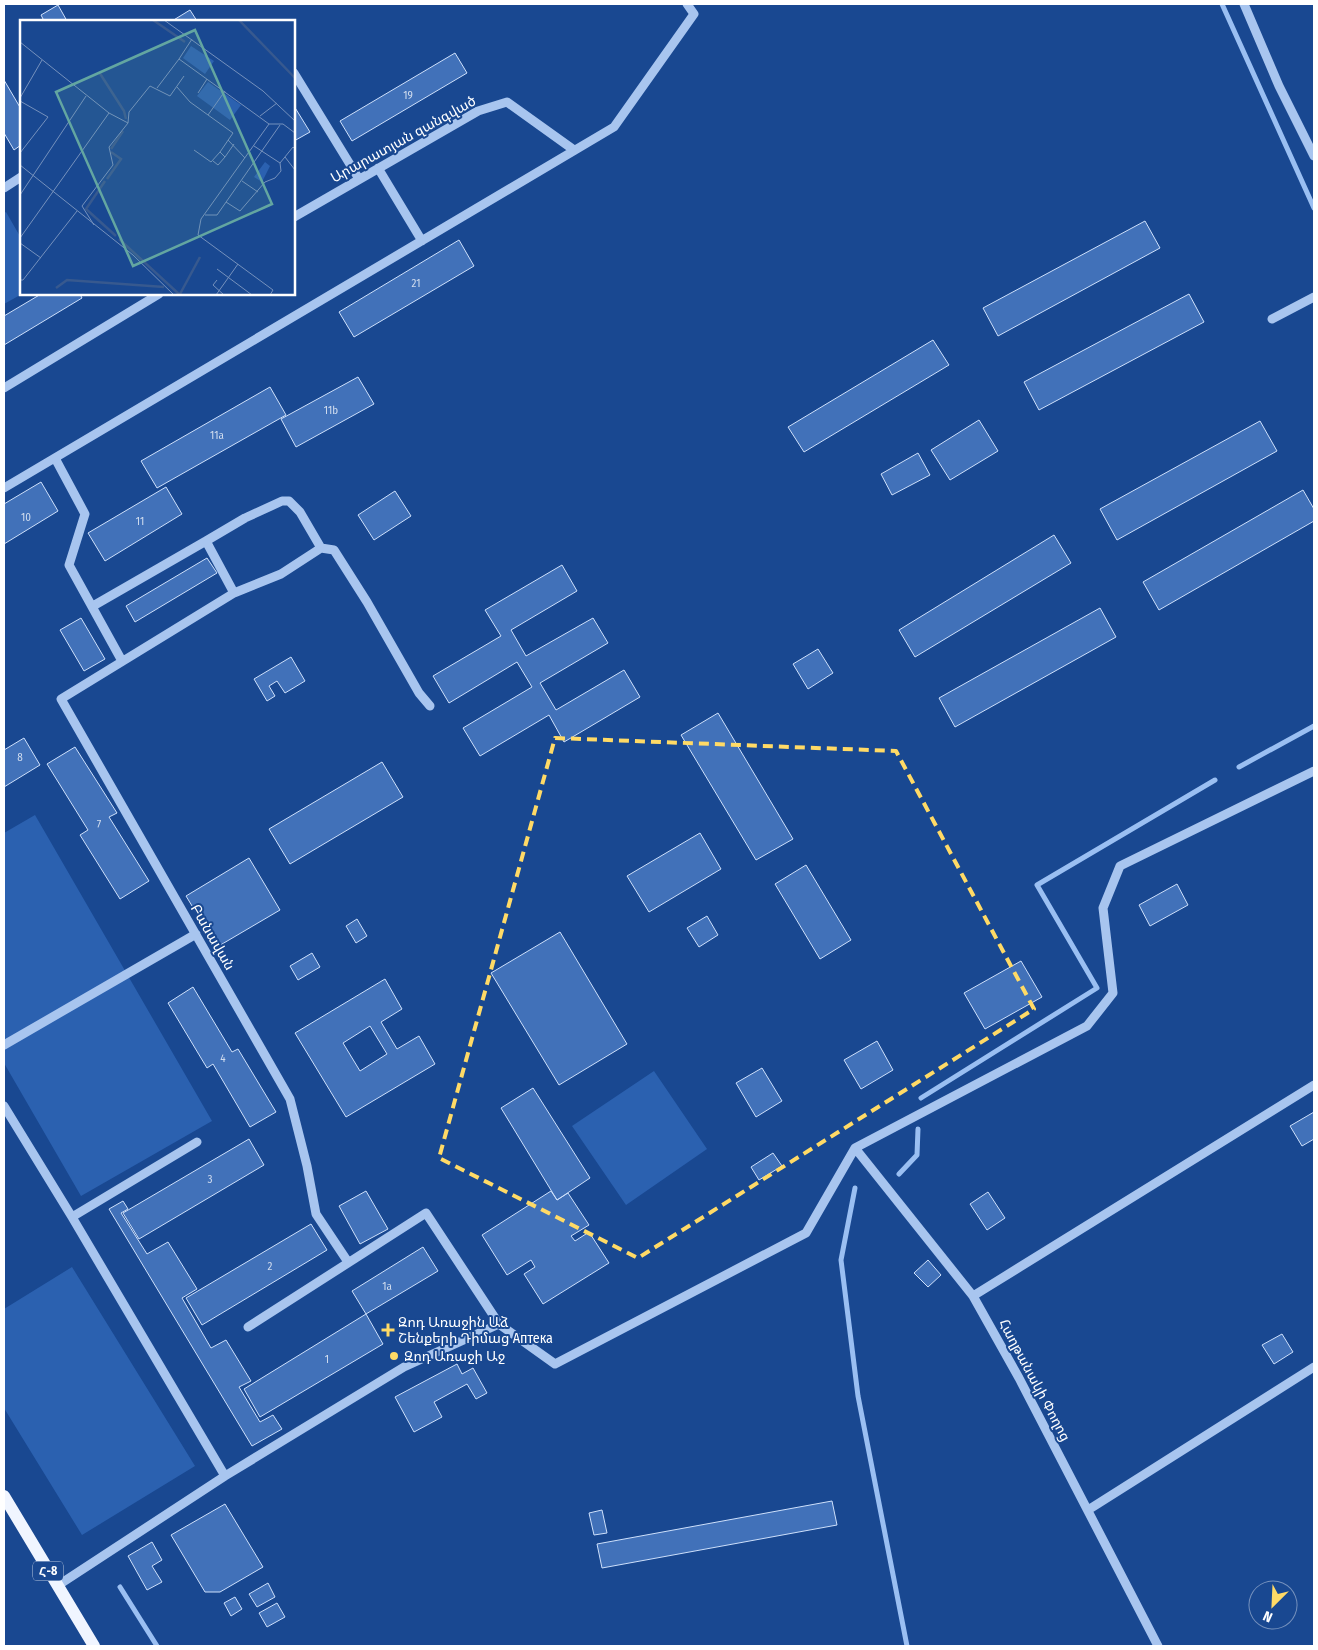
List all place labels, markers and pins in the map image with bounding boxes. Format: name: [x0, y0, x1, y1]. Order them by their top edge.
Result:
place label: Զոդ Առաջին Աձ Շենքերի Դիմաց Аптека: [398, 1314, 553, 1347]
marker: Զոդ Առաջին Աձ Շենքերի Դիմաց Аптека: [382, 1324, 394, 1336]
place label: Զոդ Առաջի Աջ: [404, 1348, 505, 1365]
marker: Զոդ Առաջի Աջ: [388, 1350, 400, 1362]

